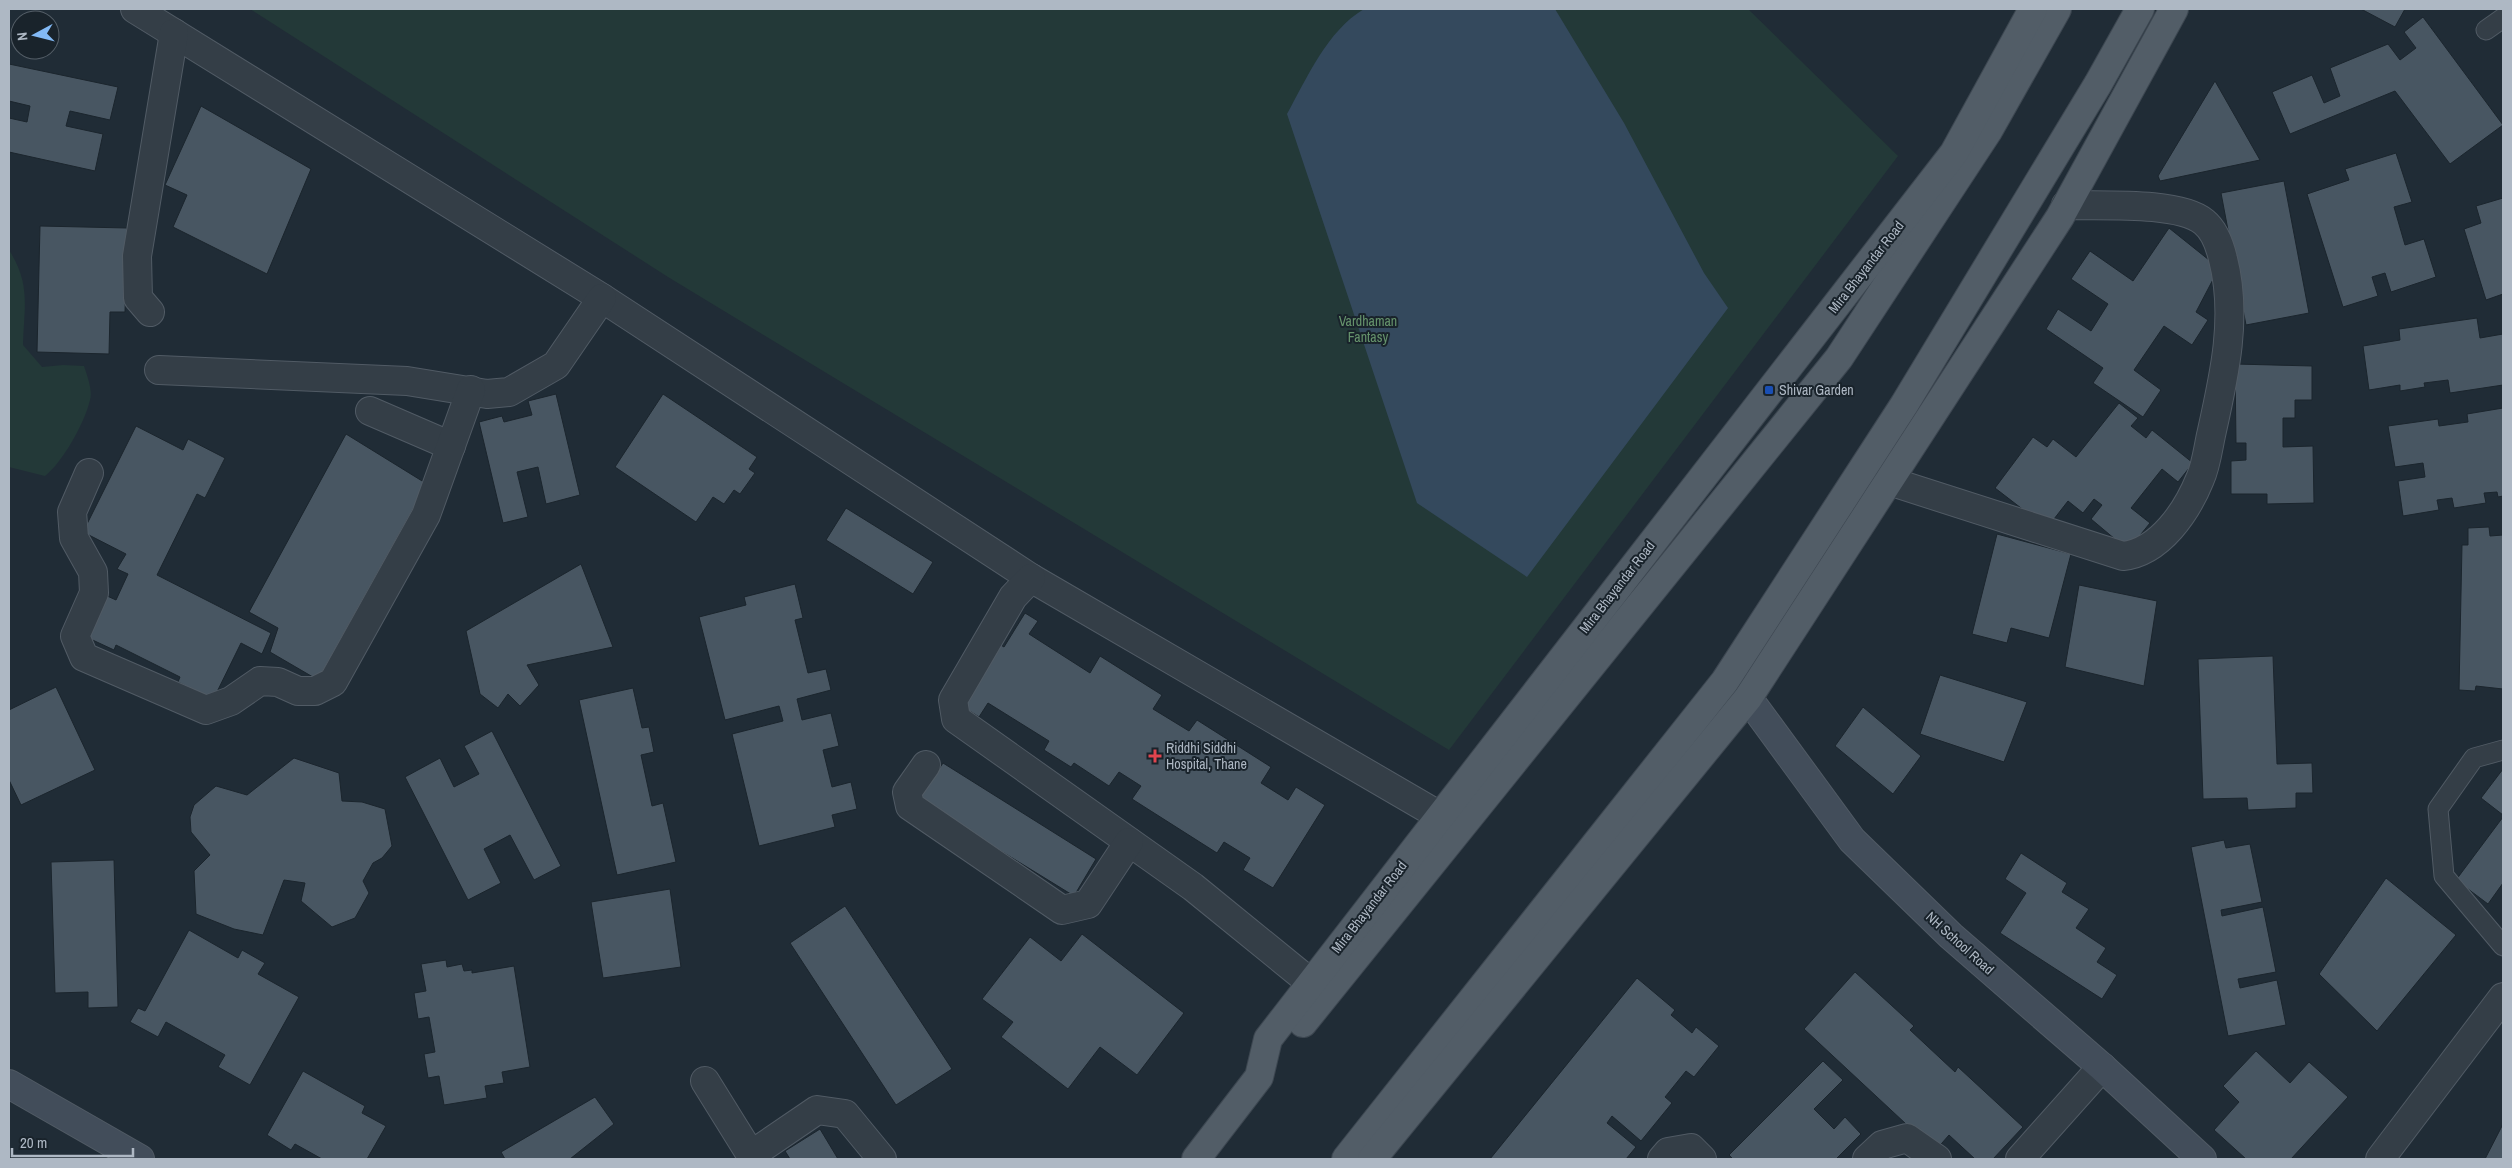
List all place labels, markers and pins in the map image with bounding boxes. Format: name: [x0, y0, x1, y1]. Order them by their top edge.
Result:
place label: Shivar Garden: [1779, 381, 1854, 399]
marker: Shivar Garden: [1763, 384, 1775, 396]
place label: Riddhi Siddhi Hospital, Thane: [1166, 739, 1247, 773]
marker: Riddhi Siddhi Hospital, Thane: [1148, 749, 1162, 763]

